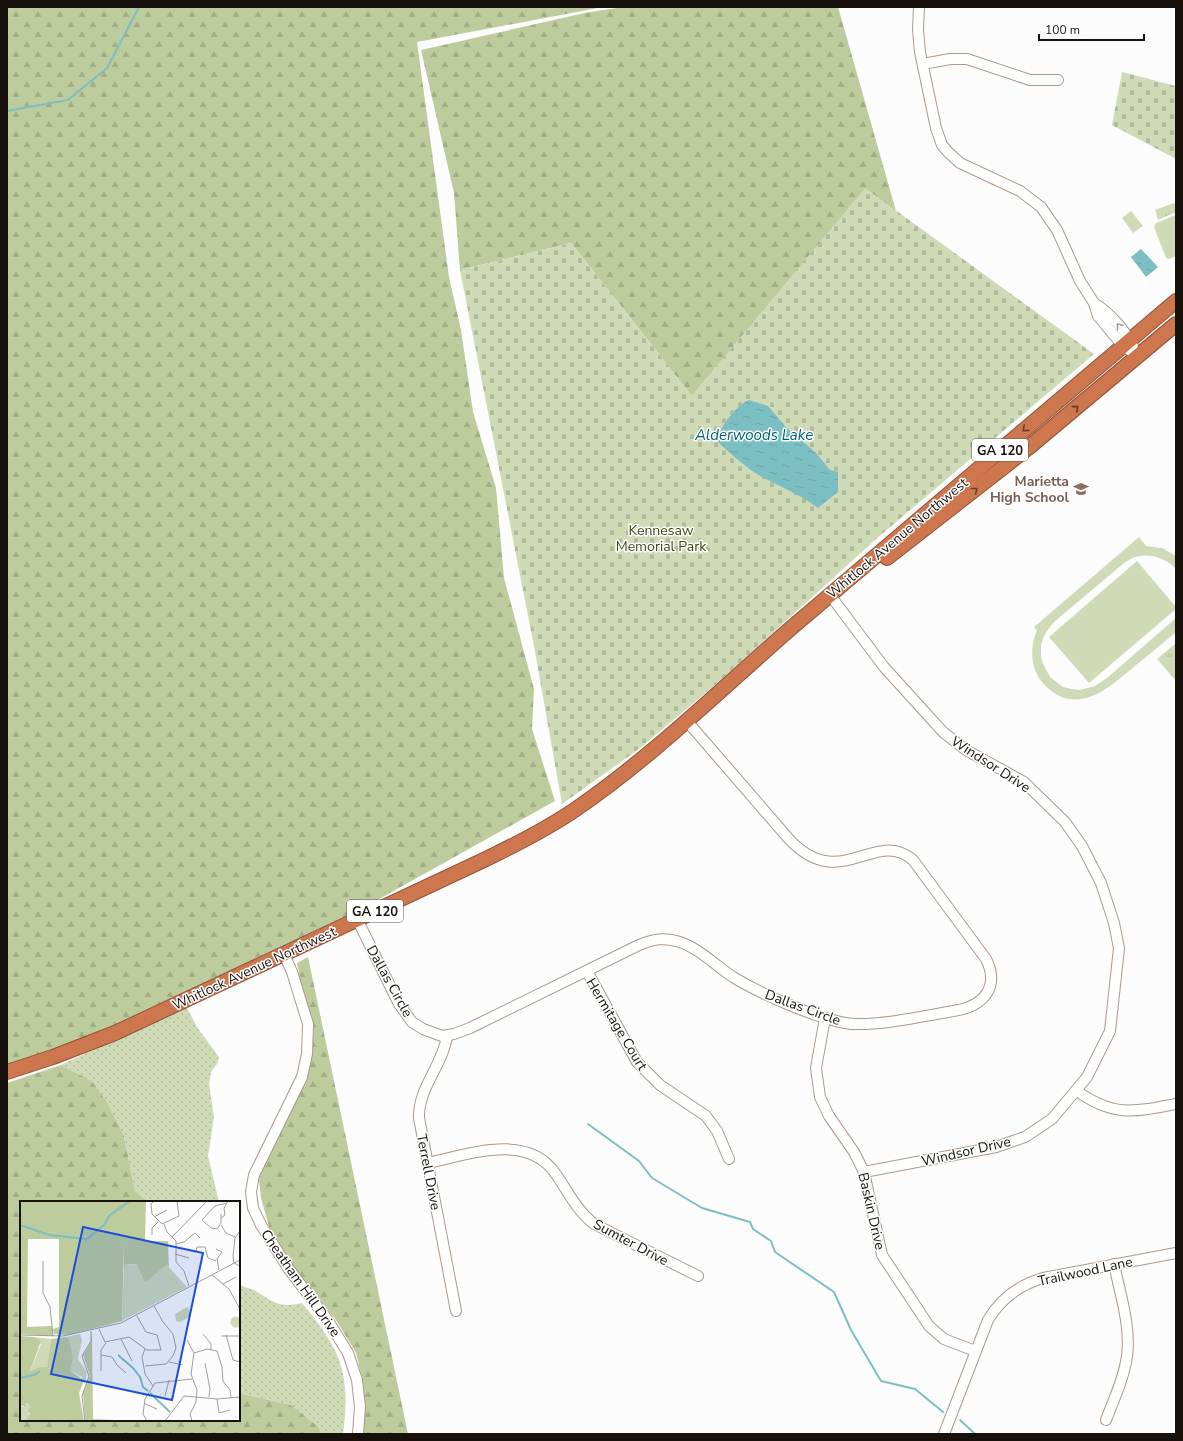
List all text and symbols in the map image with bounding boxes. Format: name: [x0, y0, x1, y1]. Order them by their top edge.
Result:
scale bar: [1039, 16, 1144, 42]
text: 100 m: [1045, 22, 1080, 38]
one-way arrow: [1116, 324, 1123, 331]
one-way arrow: [1071, 405, 1078, 412]
water label: Alderwoods Lake: [694, 425, 813, 445]
one-way arrow: [1022, 425, 1030, 432]
road number: GA 120: [972, 439, 1028, 461]
place label: Marietta High School: [990, 472, 1070, 507]
street label: Whitlock Avenue Northwest: [823, 474, 972, 603]
school or university icon: Marietta High School: [1072, 480, 1090, 498]
one-way arrow: [970, 487, 977, 494]
park label: Kennesaw Memorial Park: [616, 521, 707, 556]
street label: Windsor Drive: [947, 732, 1034, 797]
road number: GA 120: [347, 900, 403, 922]
street label: Whitlock Avenue Northwest: [169, 922, 339, 1015]
street label: Dallas Circle: [362, 942, 417, 1021]
street label: Hermitage Court: [581, 974, 652, 1074]
street label: Dallas Circle: [762, 985, 843, 1030]
street label: Terrell Drive: [412, 1132, 445, 1212]
street label: Windsor Drive: [920, 1132, 1013, 1171]
street label: Baskin Drive: [853, 1171, 890, 1252]
inset map: [20, 1201, 240, 1421]
street label: Sumter Drive: [590, 1215, 672, 1270]
street label: Cheatham Hill Drive: [256, 1226, 345, 1341]
street label: Trailwood Lane: [1036, 1252, 1134, 1291]

